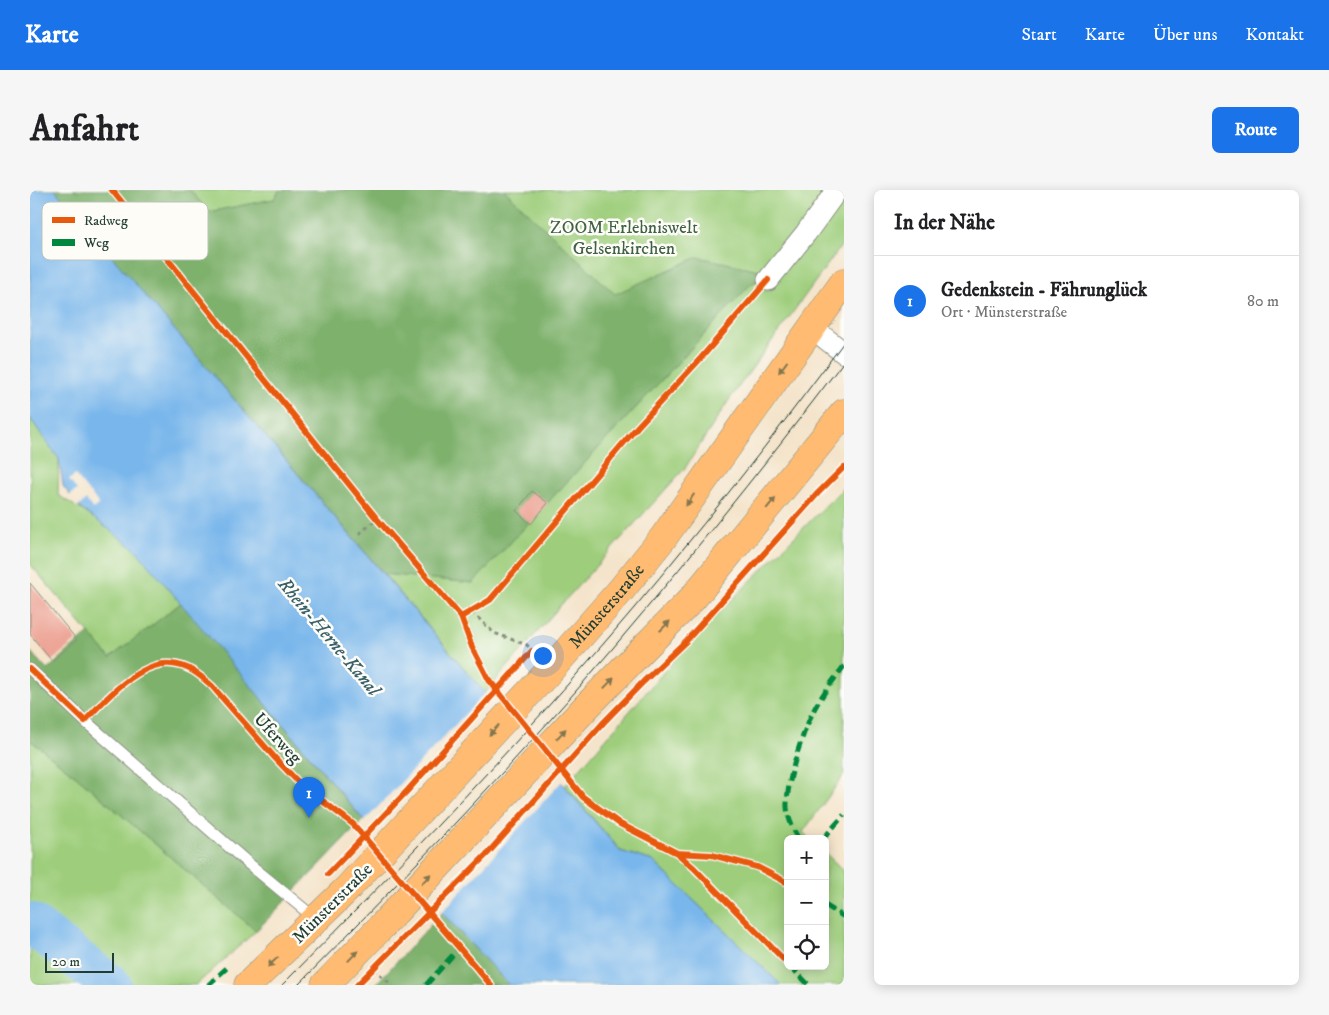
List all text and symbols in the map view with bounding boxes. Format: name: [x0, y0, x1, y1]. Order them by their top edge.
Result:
text: Karte: [25, 20, 79, 50]
text: Start: [1021, 24, 1057, 46]
text: Karte: [1085, 24, 1125, 46]
text: Über uns: [1153, 24, 1217, 46]
text: Kontakt: [1245, 24, 1304, 46]
button: Route: [1212, 107, 1299, 153]
text: Anfahrt: [30, 108, 139, 152]
legend: [42, 202, 208, 260]
text: In der Nähe: [894, 210, 995, 236]
text: Radweg: [84, 212, 128, 230]
park label: ZOOM Erlebniswelt Gelsenkirchen: [550, 217, 698, 260]
text: Weg: [83, 234, 109, 252]
text: Gedenkstein - Fährunglück: [941, 279, 1147, 302]
text: 1: [907, 291, 913, 311]
text: 80 m: [1247, 291, 1279, 311]
text: Ort · Münsterstraße: [941, 302, 1067, 322]
one-way arrow: [778, 360, 788, 374]
one-way arrow: [685, 493, 695, 507]
one-way arrow: [766, 497, 777, 510]
street label: Münsterstraße: [564, 560, 650, 653]
water label: Rhein-Herne-Kanal: [272, 573, 386, 702]
one-way arrow: [659, 620, 671, 632]
your location: [530, 643, 556, 669]
one-way arrow: [603, 677, 615, 689]
street label: Uferweg: [249, 709, 306, 769]
one-way arrow: [488, 724, 500, 736]
one-way arrow: [555, 728, 567, 740]
pin: 1: [293, 777, 325, 818]
map controls: [784, 835, 829, 970]
button: +: [784, 835, 829, 880]
street label: Münsterstraße: [288, 859, 378, 949]
one-way arrow: [420, 873, 432, 885]
button: −: [784, 880, 829, 925]
button: locate: [784, 925, 829, 970]
scale bar: [45, 950, 114, 973]
one-way arrow: [347, 950, 359, 962]
text: 20 m: [52, 953, 80, 971]
one-way arrow: [267, 956, 279, 968]

